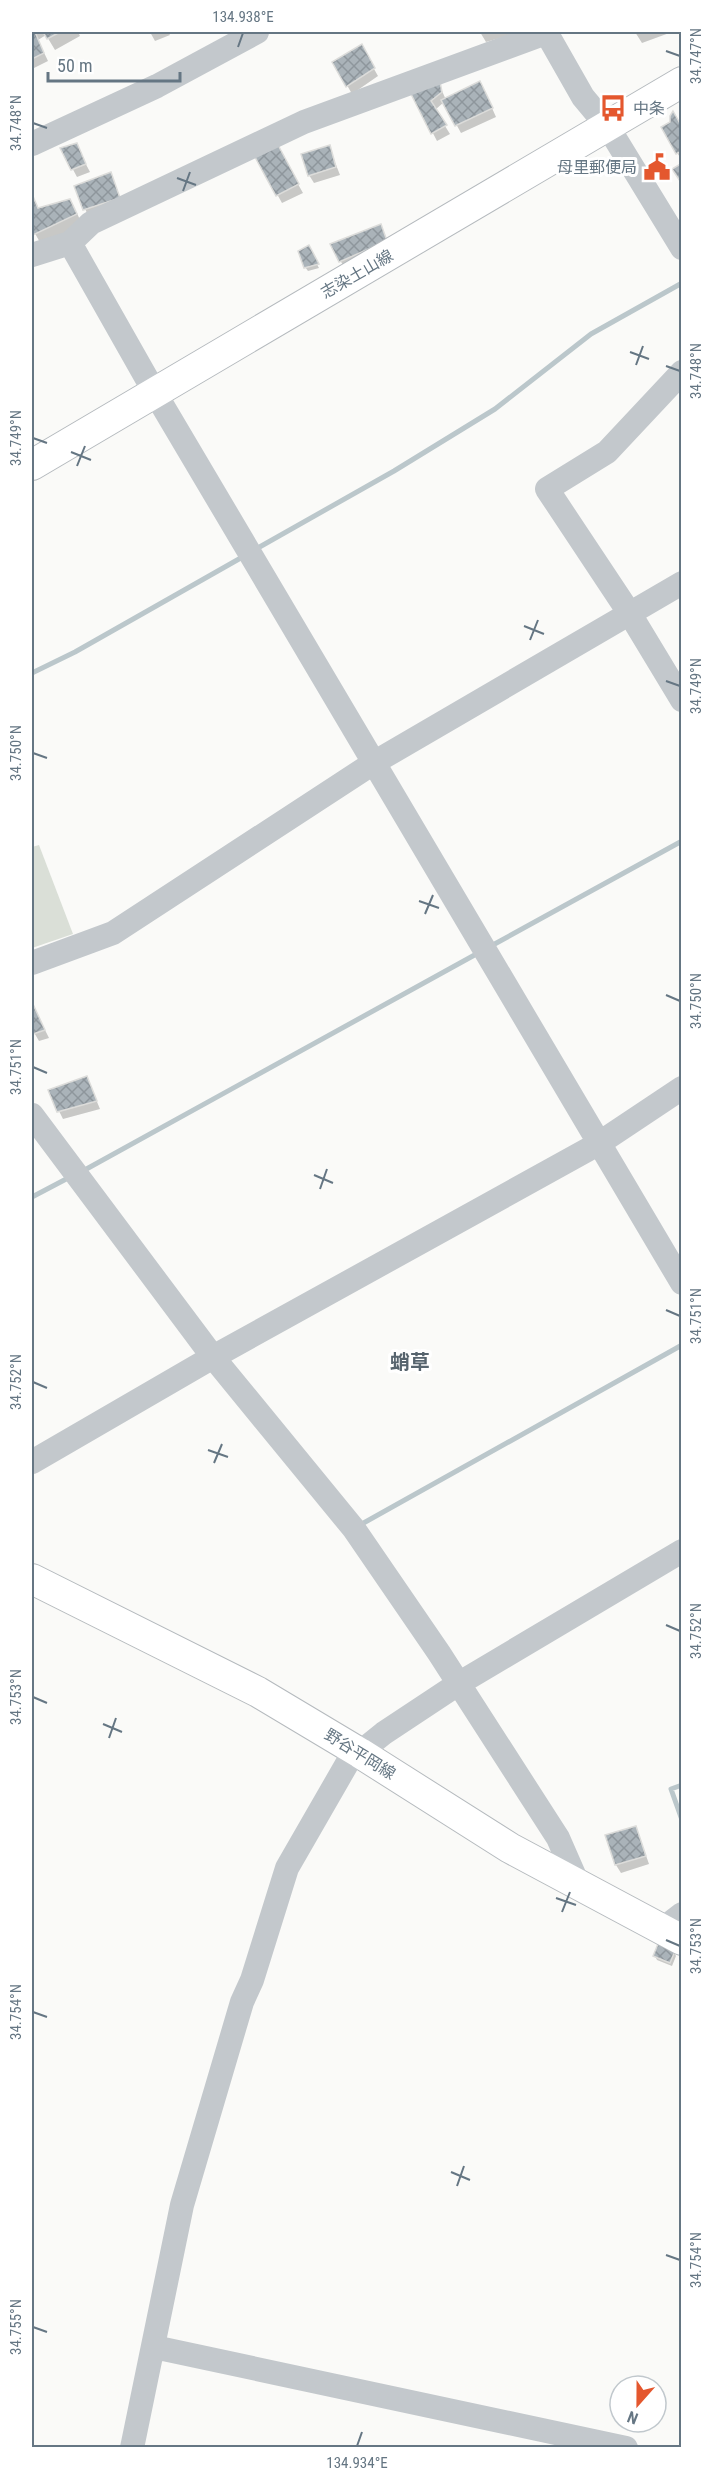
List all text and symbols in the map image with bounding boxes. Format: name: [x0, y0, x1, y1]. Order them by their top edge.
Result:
text: 134.938°E: [212, 8, 274, 26]
text: 34.747°N: [687, 28, 705, 84]
scale bar: [48, 45, 180, 83]
text: 50 m: [57, 55, 92, 76]
bus stop icon: 中条: [598, 93, 628, 123]
text: 34.748°N: [7, 95, 25, 151]
place label: 中条: [633, 99, 665, 118]
public building icon: 母里郵便局: [642, 152, 672, 182]
place label: 母里郵便局: [557, 158, 637, 177]
street label: 志染土山線: [318, 246, 396, 302]
text: 34.748°N: [687, 343, 705, 399]
text: 34.749°N: [7, 410, 25, 466]
text: 34.749°N: [687, 658, 705, 714]
text: 34.750°N: [7, 725, 25, 781]
text: 34.750°N: [687, 973, 705, 1029]
text: 34.751°N: [7, 1039, 25, 1095]
text: 34.751°N: [687, 1288, 705, 1344]
district label: 蛸草: [390, 1350, 430, 1374]
text: 34.752°N: [7, 1354, 25, 1410]
text: 34.752°N: [687, 1603, 705, 1659]
text: 34.753°N: [7, 1669, 25, 1725]
street label: 野谷平岡線: [321, 1725, 399, 1783]
text: 34.753°N: [687, 1918, 705, 1974]
text: 34.754°N: [7, 1984, 25, 2040]
text: 34.754°N: [687, 2232, 705, 2288]
text: 34.755°N: [7, 2299, 25, 2355]
north arrow: [608, 2374, 668, 2434]
text: N: [625, 2407, 641, 2428]
text: 134.934°E: [326, 2454, 388, 2472]

